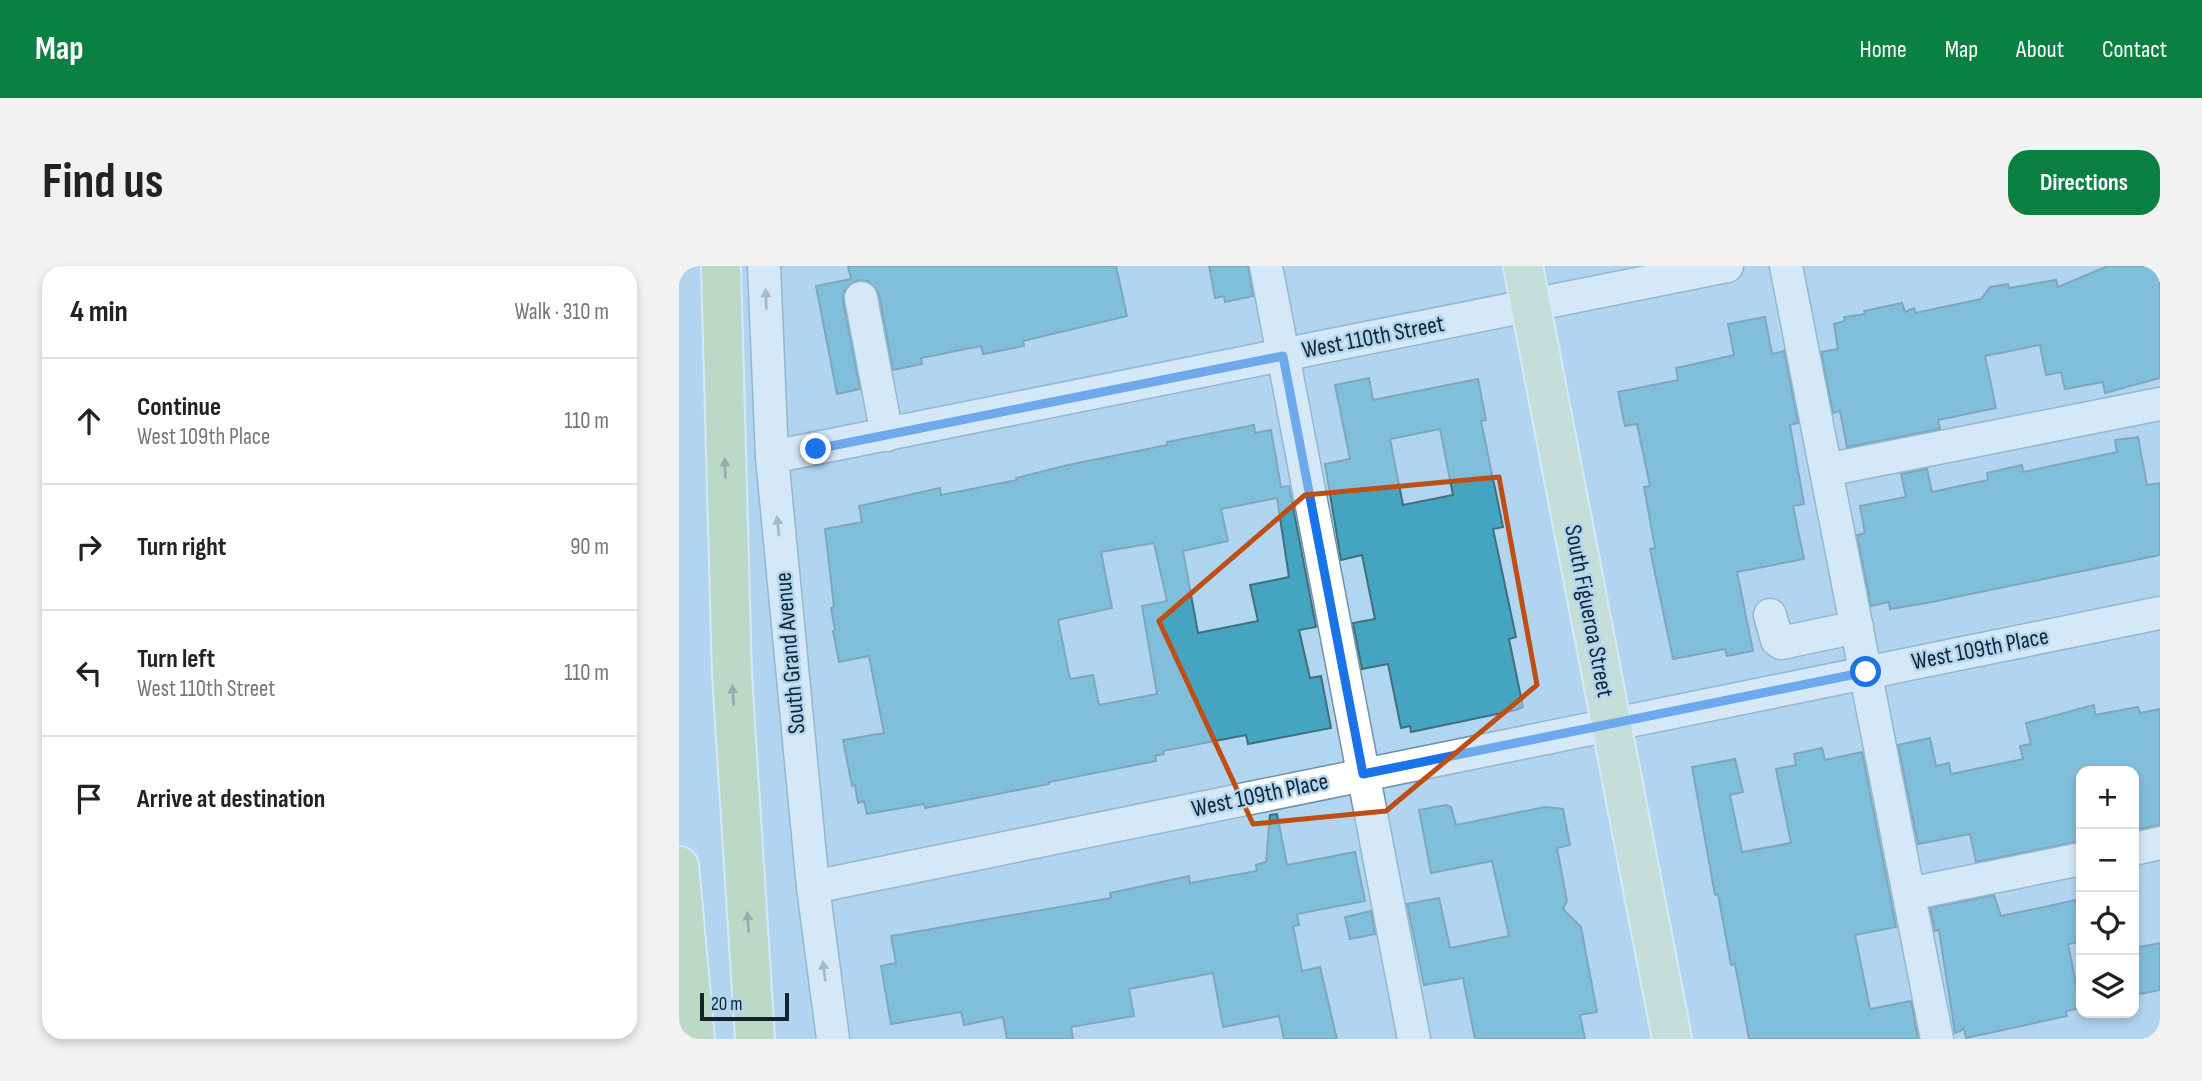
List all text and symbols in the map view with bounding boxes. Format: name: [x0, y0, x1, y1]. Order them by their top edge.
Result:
text: Map: [35, 29, 84, 69]
text: Home: [1859, 35, 1907, 64]
text: Map: [1945, 35, 1978, 64]
text: About: [2016, 35, 2064, 64]
text: Contact: [2102, 35, 2167, 64]
button: Directions: [2008, 150, 2160, 215]
text: Find us: [42, 153, 164, 212]
one-way arrow: [760, 287, 771, 309]
text: 4 min: [70, 294, 128, 330]
text: Walk · 310 m: [514, 298, 609, 326]
street label: West 110th Street: [1299, 309, 1447, 365]
text: Continue: [137, 392, 221, 423]
icon: ahead: [70, 402, 108, 440]
text: 110 m: [564, 407, 609, 435]
text: West 109th Place: [137, 423, 270, 451]
route end: [800, 433, 831, 464]
one-way arrow: [720, 456, 731, 478]
one-way arrow: [773, 514, 784, 536]
street label: South Figueroa Street: [1558, 522, 1620, 700]
icon: right: [70, 528, 108, 566]
text: Turn right: [137, 532, 226, 563]
text: 90 m: [570, 533, 609, 561]
street label: South Grand Avenue: [768, 571, 812, 735]
street label: West 109th Place: [1909, 622, 2051, 676]
text: Turn left: [137, 644, 215, 675]
icon: left: [70, 654, 108, 692]
route start: [1850, 656, 1881, 687]
text: 110 m: [564, 659, 609, 687]
text: West 110th Street: [137, 675, 275, 703]
one-way arrow: [728, 684, 739, 706]
street label: West 109th Place: [1189, 766, 1331, 824]
map controls: [2076, 766, 2139, 1018]
button: +: [2076, 766, 2139, 829]
icon: arrive: [70, 780, 108, 818]
text: Arrive at destination: [137, 784, 325, 815]
button: −: [2076, 829, 2139, 892]
button: locate: [2076, 892, 2139, 955]
one-way arrow: [743, 911, 754, 933]
button: layers: [2076, 955, 2139, 1018]
one-way arrow: [818, 960, 829, 982]
scale bar: [700, 990, 789, 1022]
text: 20 m: [711, 993, 743, 1016]

